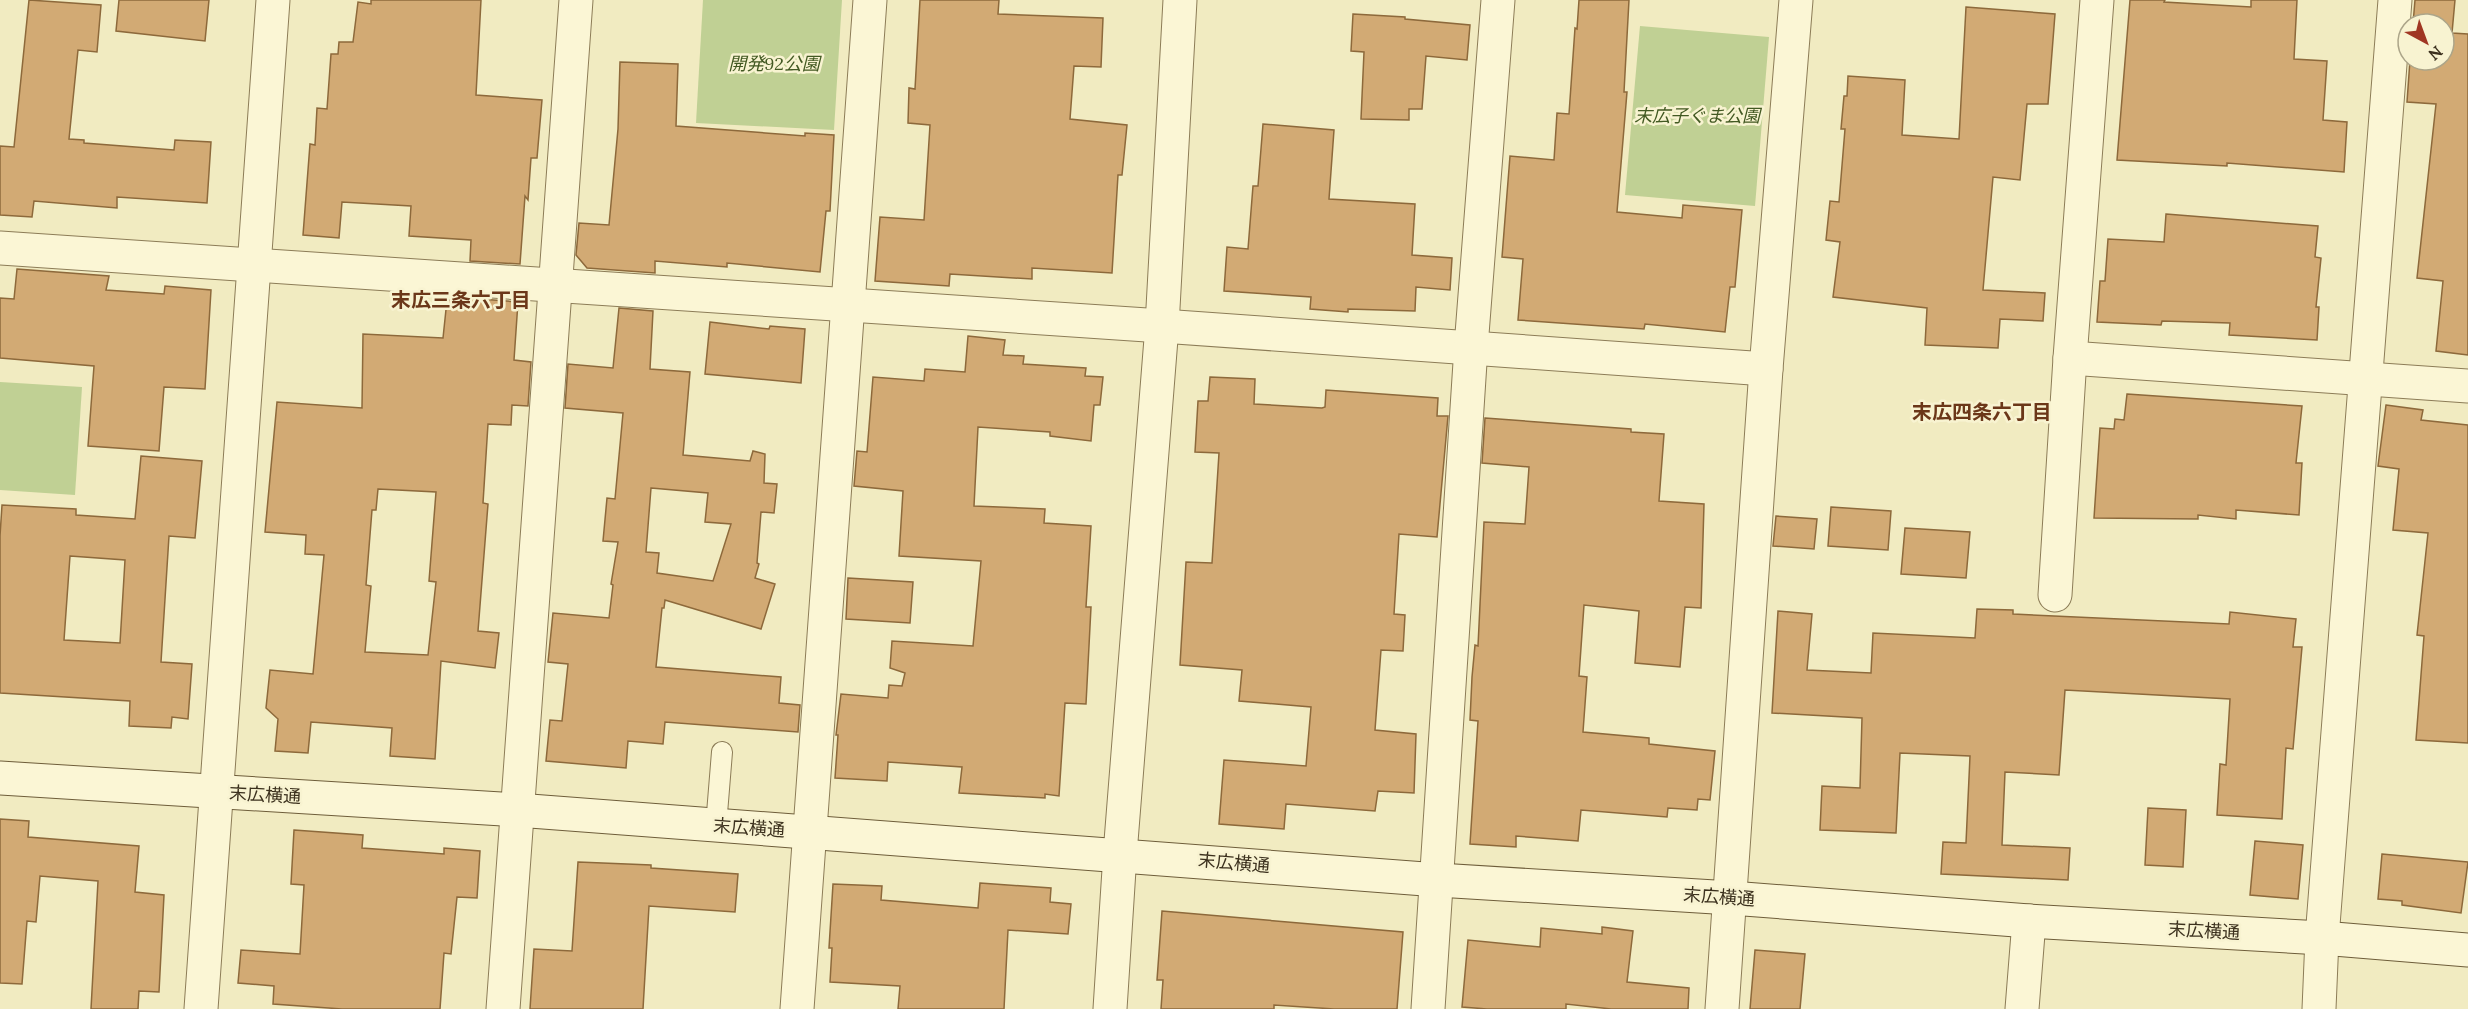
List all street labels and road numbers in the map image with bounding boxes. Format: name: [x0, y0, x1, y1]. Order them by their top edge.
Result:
street label: 末広横通: [228, 781, 302, 808]
street label: 末広横通: [712, 814, 786, 841]
street label: 末広横通: [1197, 848, 1271, 877]
street label: 末広横通: [1682, 883, 1756, 910]
street label: 末広横通: [2167, 917, 2241, 944]

